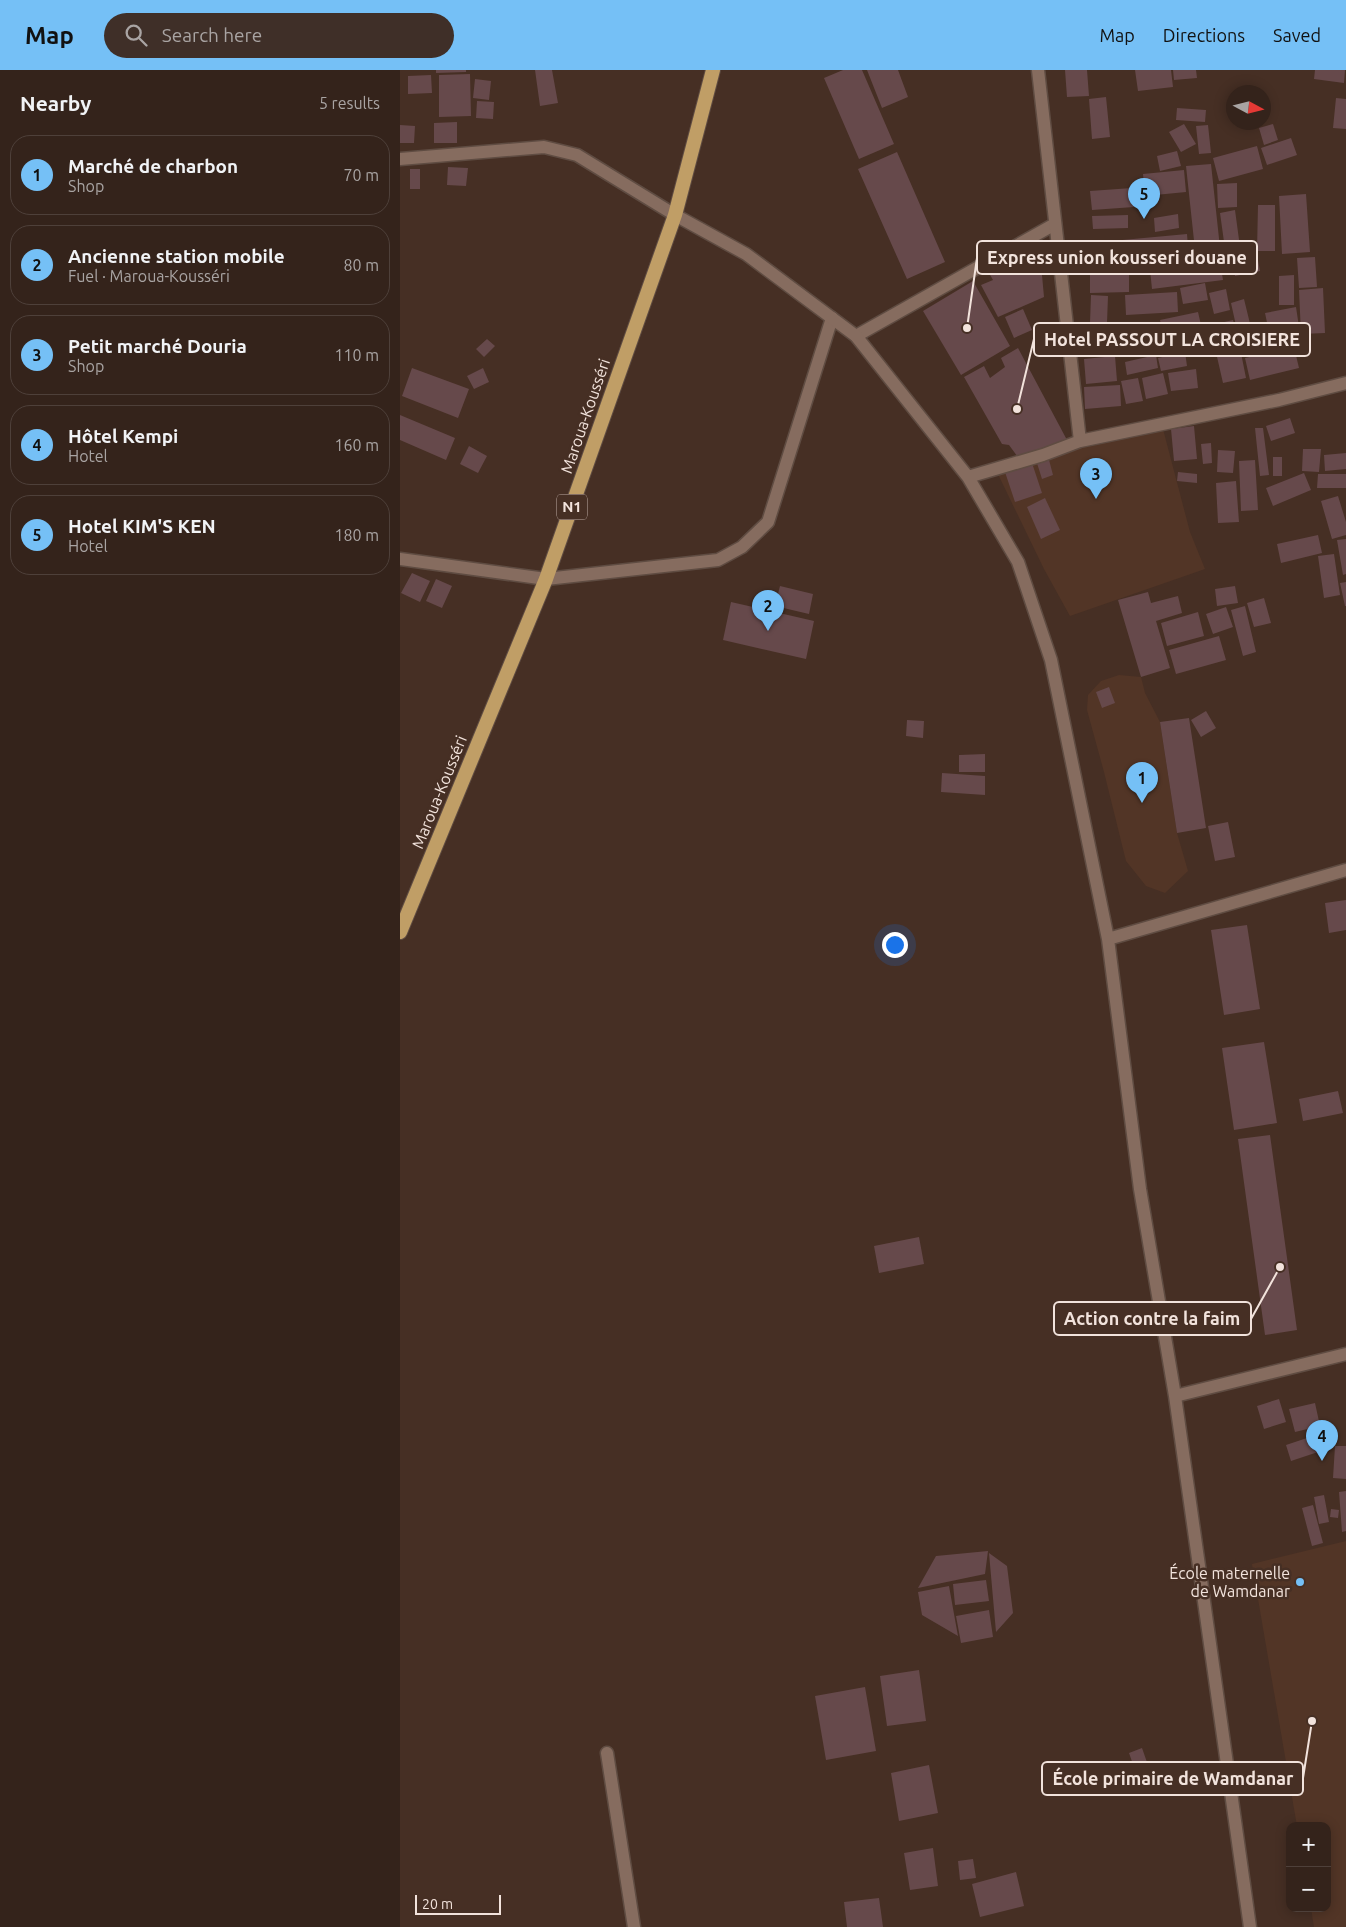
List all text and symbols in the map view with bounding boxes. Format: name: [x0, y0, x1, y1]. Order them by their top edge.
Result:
search box: [104, 13, 454, 58]
icon: search: [122, 21, 150, 49]
text: Map: [25, 22, 74, 49]
text: Search here: [162, 24, 262, 46]
text: Map: [1099, 25, 1135, 45]
text: Directions: [1163, 25, 1245, 45]
text: Saved: [1273, 25, 1321, 45]
north arrow: [1226, 85, 1271, 130]
text: Nearby: [20, 91, 91, 115]
text: 5 results: [319, 94, 380, 112]
text: Marché de charbon: [68, 155, 238, 177]
text: 1: [32, 166, 42, 184]
text: 70 m: [343, 166, 379, 184]
text: Shop: [68, 177, 104, 195]
pin: 5: [1128, 178, 1160, 219]
callout: Express union kousseri douane: [977, 241, 1257, 274]
text: Ancienne station mobile: [68, 245, 285, 267]
text: Express union kousseri douane: [987, 247, 1247, 267]
text: 2: [32, 256, 42, 274]
text: 80 m: [343, 256, 379, 274]
text: Fuel · Maroua-Kousséri: [68, 267, 230, 285]
callout: Hotel PASSOUT LA CROISIERE: [1034, 323, 1310, 356]
text: Hotel PASSOUT LA CROISIERE: [1044, 329, 1300, 349]
text: Petit marché Douria: [68, 335, 247, 357]
text: 3: [32, 346, 42, 364]
text: 110 m: [334, 346, 379, 364]
street label: Maroua-Kousséri: [557, 356, 613, 476]
text: Shop: [68, 357, 104, 375]
text: Hôtel Kempi: [68, 425, 178, 447]
text: 4: [32, 436, 42, 454]
text: 160 m: [334, 436, 379, 454]
text: Hotel: [68, 447, 108, 465]
pin: 3: [1080, 458, 1112, 499]
road number: N1: [557, 494, 587, 520]
text: Hotel KIM'S KEN: [68, 515, 216, 537]
text: 5: [32, 526, 42, 544]
text: 180 m: [334, 526, 379, 544]
text: Hotel: [68, 537, 108, 555]
pin: 2: [752, 590, 784, 631]
street label: Maroua-Kousséri: [408, 733, 470, 851]
pin: 1: [1126, 762, 1158, 803]
your location: [882, 932, 908, 958]
callout: Action contre la faim: [1054, 1302, 1251, 1335]
text: Action contre la faim: [1064, 1308, 1240, 1328]
pin: 4: [1306, 1420, 1338, 1461]
place label: École maternelle de Wamdanar: [1169, 1562, 1290, 1600]
marker: École maternelle de Wamdanar: [1294, 1576, 1306, 1588]
callout: École primaire de Wamdanar: [1042, 1762, 1303, 1795]
text: École primaire de Wamdanar: [1053, 1767, 1294, 1788]
map controls: [1286, 1822, 1331, 1912]
button: +: [1286, 1822, 1331, 1867]
button: −: [1286, 1867, 1331, 1912]
scale bar: [415, 1892, 501, 1915]
text: 20 m: [422, 1896, 453, 1912]

